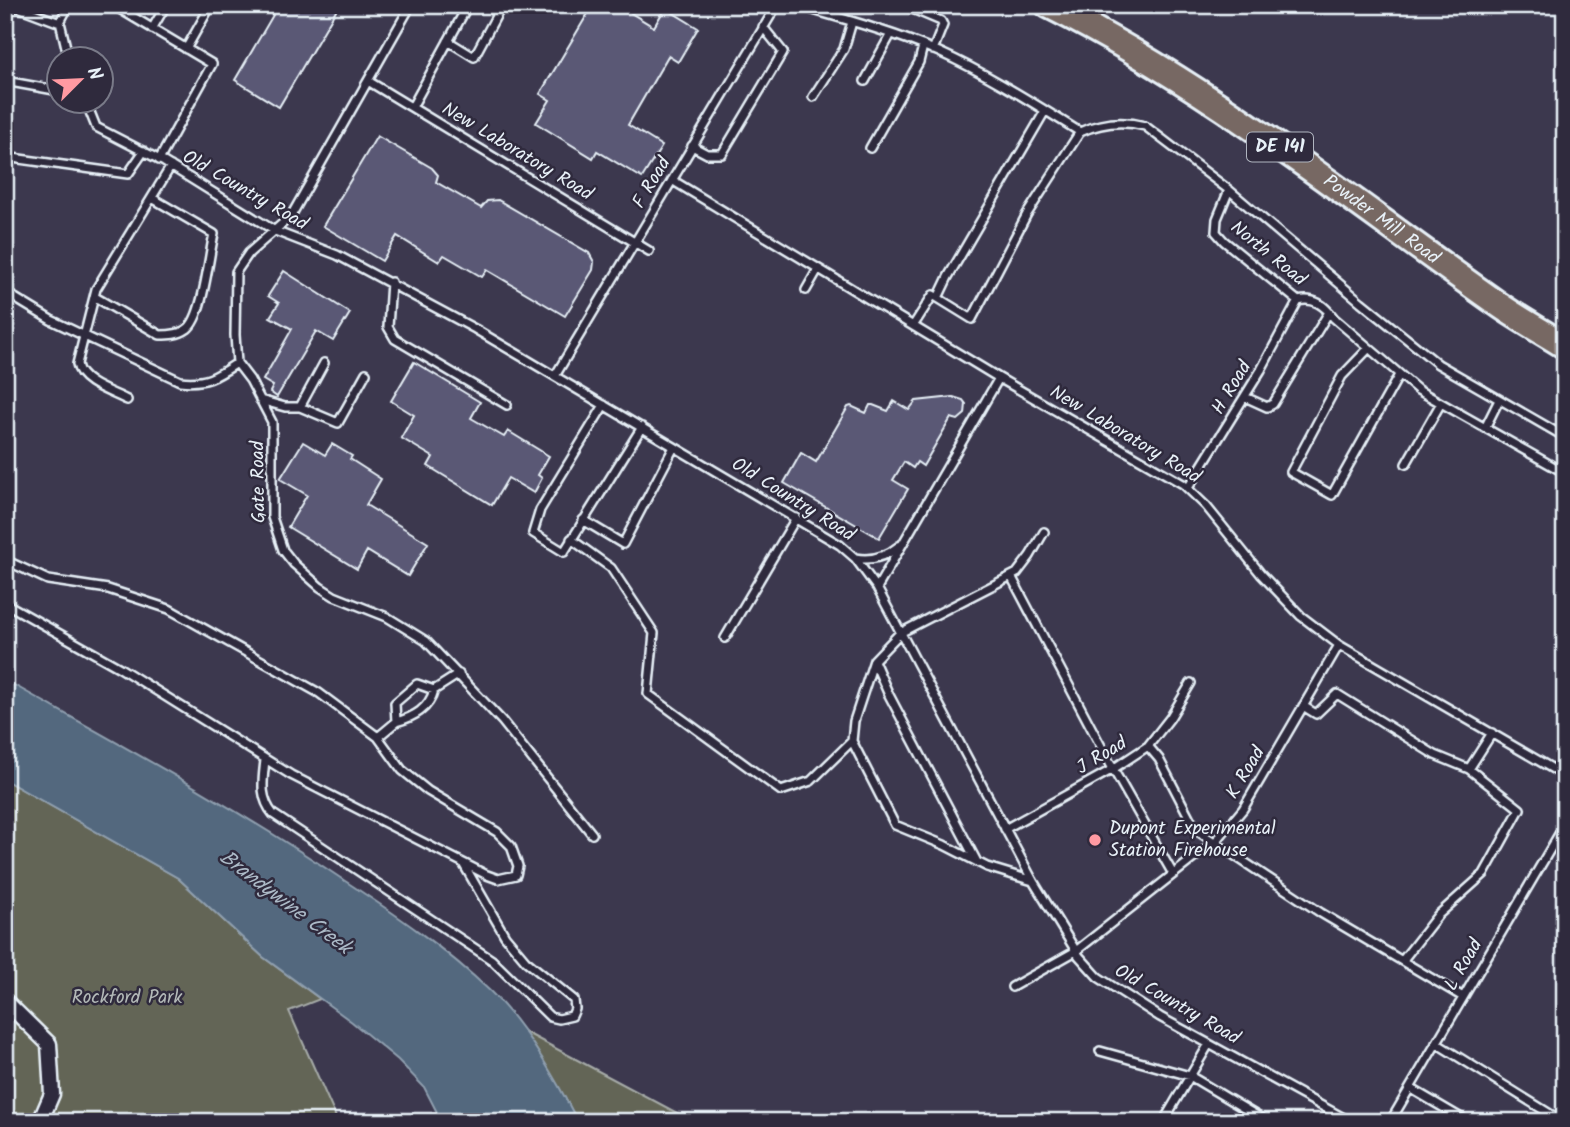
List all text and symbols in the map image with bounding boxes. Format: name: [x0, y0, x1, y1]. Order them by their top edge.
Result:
north arrow: [46, 46, 116, 116]
text: N: [78, 62, 110, 85]
street label: New Laboratory Road: [436, 95, 599, 209]
road number: DE 141: [1247, 132, 1313, 162]
street label: Old Country Road: [176, 143, 314, 239]
street label: F Road: [625, 151, 679, 215]
street label: Powder Mill Road: [1316, 167, 1446, 273]
street label: North Road: [1223, 214, 1313, 295]
street label: H Road: [1204, 355, 1260, 421]
street label: New Laboratory Road: [1044, 378, 1207, 492]
street label: Gate Road: [243, 440, 275, 523]
street label: Old Country Road: [725, 450, 861, 550]
street label: J Road: [1071, 729, 1134, 783]
street label: K Road: [1218, 740, 1274, 805]
place label: Dupont Experimental Station Firehouse: [1109, 814, 1276, 866]
marker: Dupont Experimental Station Firehouse: [1087, 832, 1103, 848]
water label: Brandywine Creek: [212, 842, 361, 966]
street label: L Road: [1437, 933, 1491, 997]
street label: Old Country Road: [1108, 957, 1246, 1053]
park label: Rockford Park: [72, 983, 182, 1013]

